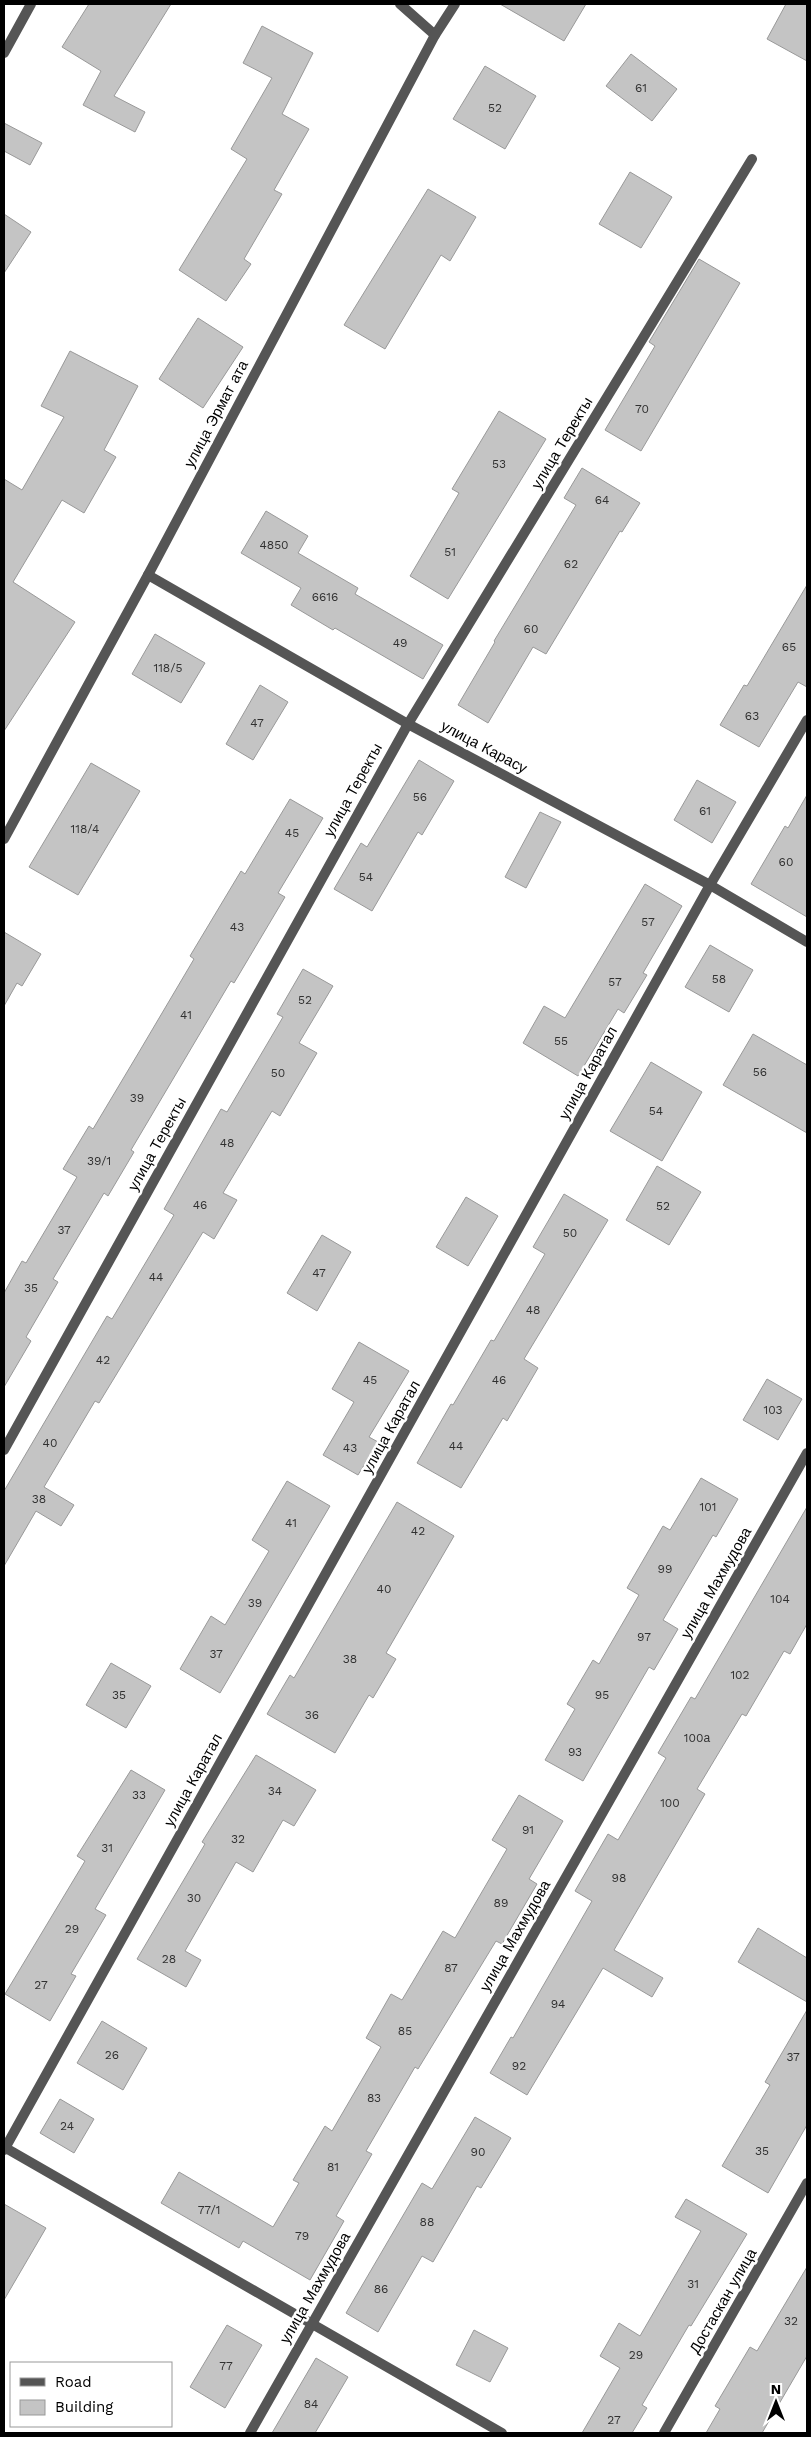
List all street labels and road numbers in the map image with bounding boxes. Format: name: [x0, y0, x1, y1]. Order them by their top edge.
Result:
street label: улица Эрмат ата: [180, 357, 252, 471]
street label: улица Теректы: [527, 394, 597, 492]
street label: улица Карасу: [438, 717, 531, 778]
street label: улица Теректы: [320, 740, 386, 840]
street label: улица Каратал: [555, 1023, 621, 1123]
street label: улица Теректы: [124, 1094, 190, 1194]
street label: улица Каратал: [358, 1377, 424, 1477]
street label: улица Махмудова: [677, 1524, 756, 1642]
street label: улица Каратал: [160, 1730, 226, 1830]
street label: улица Махмудова: [476, 1877, 555, 1995]
street label: улица Махмудова: [276, 2229, 355, 2347]
street label: Достаскан улица: [686, 2245, 761, 2357]

